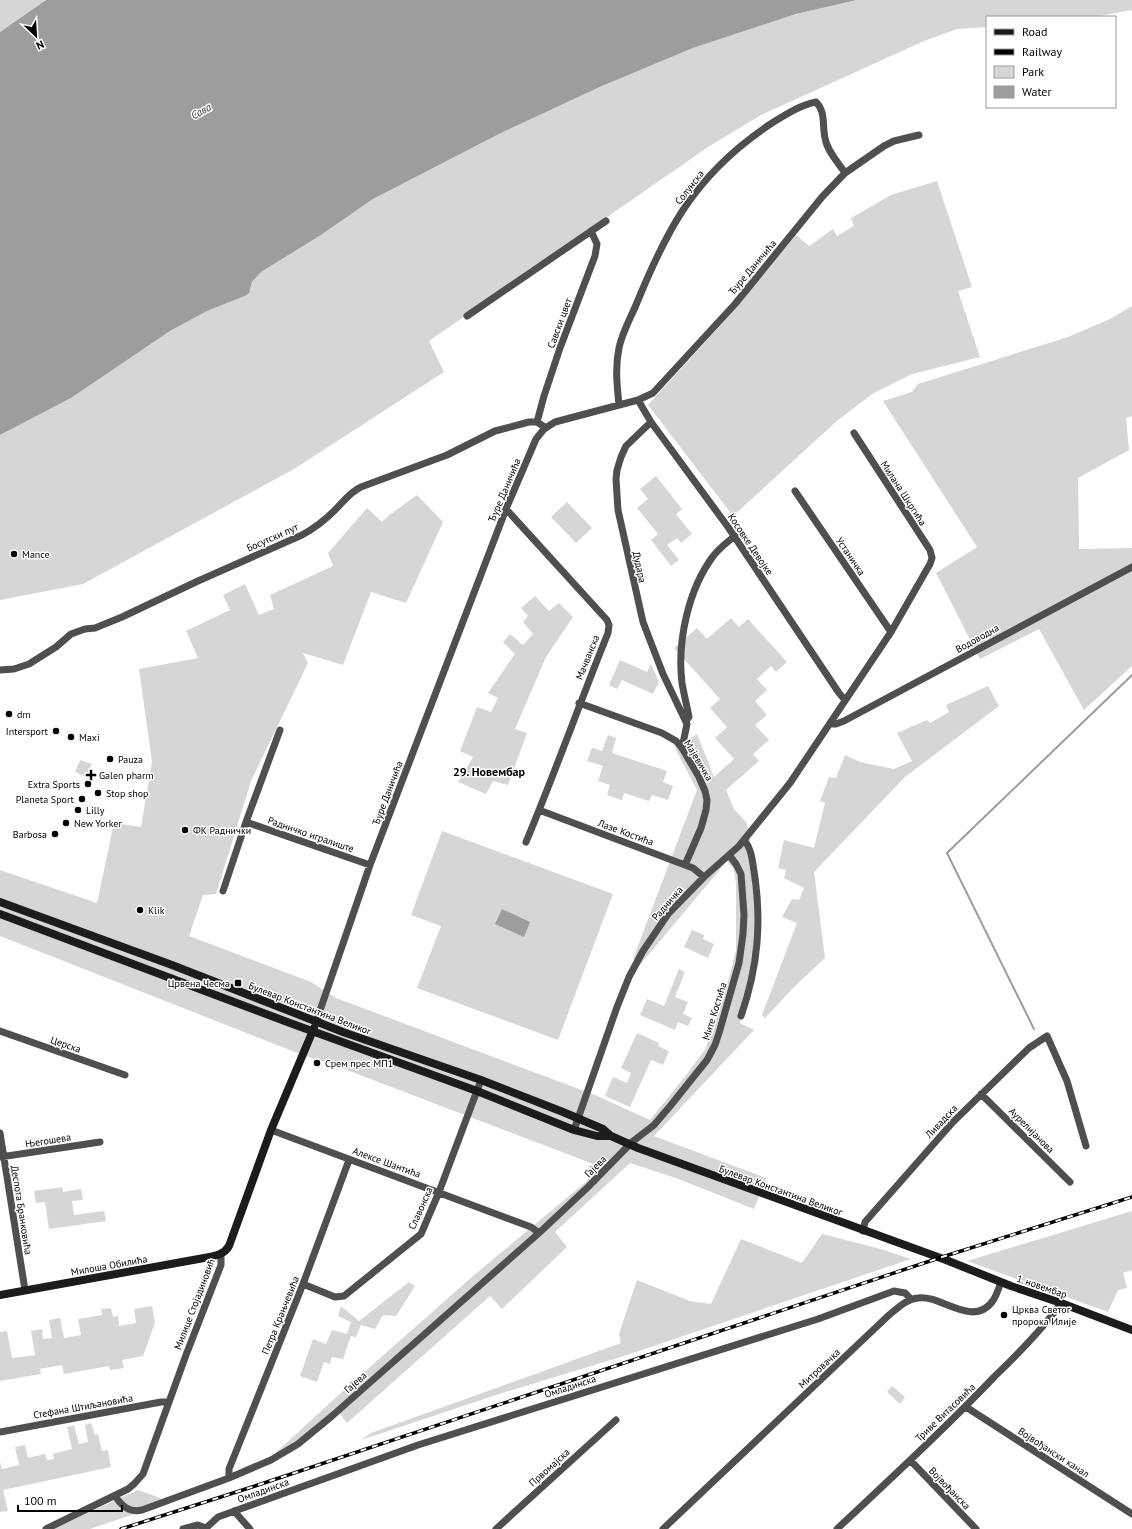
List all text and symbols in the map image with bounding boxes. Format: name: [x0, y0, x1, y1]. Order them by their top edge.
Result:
north arrow: [16, 16, 56, 56]
legend: [986, 16, 1116, 108]
text: Road: [1022, 24, 1047, 39]
text: N: [34, 37, 46, 53]
text: Railway: [1022, 44, 1062, 59]
text: Park: [1022, 64, 1044, 79]
text: Water: [1022, 84, 1052, 99]
water label: Сава: [188, 99, 214, 122]
street label: Солунска: [672, 168, 707, 207]
street label: Ђуре Даничића: [726, 237, 779, 298]
street label: Савски цвет: [544, 296, 575, 350]
street label: Ђуре Даничића: [485, 456, 524, 524]
street label: Милана Шкргића: [878, 458, 929, 528]
street label: Косовке Девојке: [725, 511, 776, 578]
street label: Босутски пут: [244, 520, 300, 555]
street label: Устаничка: [833, 535, 868, 578]
place label: Mance: [22, 548, 50, 561]
marker: Mance: [9, 549, 19, 559]
street label: Дудара: [630, 550, 649, 584]
street label: Водоводна: [953, 621, 1001, 656]
street label: Мачванска: [573, 633, 602, 682]
place label: dm: [17, 708, 31, 721]
marker: dm: [4, 709, 14, 719]
place label: Intersport: [6, 725, 49, 738]
marker: Intersport: [51, 726, 61, 736]
place label: Maxi: [79, 731, 100, 744]
marker: Maxi: [66, 732, 76, 742]
street label: Мајевичка: [681, 737, 716, 783]
place label: Pauza: [118, 753, 143, 766]
marker: Pauza: [105, 754, 115, 764]
street label: Ђуре Даничића: [369, 759, 406, 827]
district label: 29. Новембар: [453, 764, 526, 779]
place label: Galen pharm: [99, 769, 154, 782]
marker: Galen pharm: [86, 770, 96, 780]
place label: Extra Sports: [28, 778, 80, 791]
marker: Extra Sports: [83, 779, 93, 789]
place label: Stop shop: [106, 787, 148, 800]
marker: Stop shop: [93, 788, 103, 798]
place label: Planeta Sport: [16, 793, 75, 806]
marker: Planeta Sport: [77, 794, 87, 804]
place label: Lilly: [86, 804, 105, 817]
marker: Lilly: [73, 805, 83, 815]
street label: Радничко игралиште: [266, 814, 356, 855]
street label: Лазе Костића: [595, 816, 656, 849]
place label: New Yorker: [74, 817, 122, 830]
marker: New Yorker: [61, 818, 71, 828]
place label: ФК Раднички: [193, 824, 251, 837]
marker: ФК Раднички: [180, 825, 190, 835]
place label: Barbosa: [13, 828, 47, 841]
marker: Barbosa: [50, 829, 60, 839]
street label: Радничка: [649, 884, 686, 923]
place label: Klik: [148, 904, 165, 917]
marker: Klik: [135, 905, 145, 915]
place label: Црвена Чесма: [168, 977, 230, 990]
marker: Црвена Чесма: [233, 978, 243, 988]
street label: Булевар Константина Великог: [247, 979, 373, 1038]
street label: Мите Костића: [699, 981, 729, 1042]
street label: Церска: [49, 1033, 83, 1056]
place label: Срем прес МП1: [325, 1057, 393, 1070]
marker: Срем прес МП1: [312, 1058, 322, 1068]
street label: Ливадска: [922, 1102, 960, 1142]
street label: Аурелијанова: [1006, 1105, 1057, 1156]
street label: Његошева: [24, 1130, 72, 1151]
street label: Алексе Шантића: [351, 1144, 423, 1181]
street label: Гајева: [582, 1153, 609, 1180]
street label: Булевар Константина Великог: [717, 1162, 845, 1219]
street label: Деспота Бранковића: [8, 1164, 35, 1256]
street label: Славонска: [405, 1185, 436, 1232]
street label: Милоша Обилића: [70, 1252, 148, 1279]
street label: Милице Стојадиновић: [171, 1257, 218, 1352]
street label: 1. новембар: [1015, 1272, 1069, 1301]
street label: Петра Крањчевића: [259, 1274, 302, 1356]
place label: Црква Светог пророка Илије: [1012, 1303, 1076, 1328]
marker: Црква Светог пророка Илије: [999, 1310, 1009, 1320]
street label: Митровачка: [796, 1346, 843, 1391]
street label: Гајева: [341, 1369, 369, 1396]
street label: Омладинска: [543, 1372, 598, 1401]
street label: Триве Витасовића: [912, 1380, 978, 1444]
street label: Стефана Штиљановића: [32, 1391, 134, 1422]
street label: Војвођански канал: [1016, 1424, 1092, 1480]
street label: Првомајска: [526, 1446, 573, 1489]
street label: Војвођанска: [926, 1464, 973, 1512]
street label: Омладинска: [236, 1475, 291, 1506]
scale bar: [18, 1487, 122, 1513]
text: 100 m: [24, 1493, 57, 1508]

